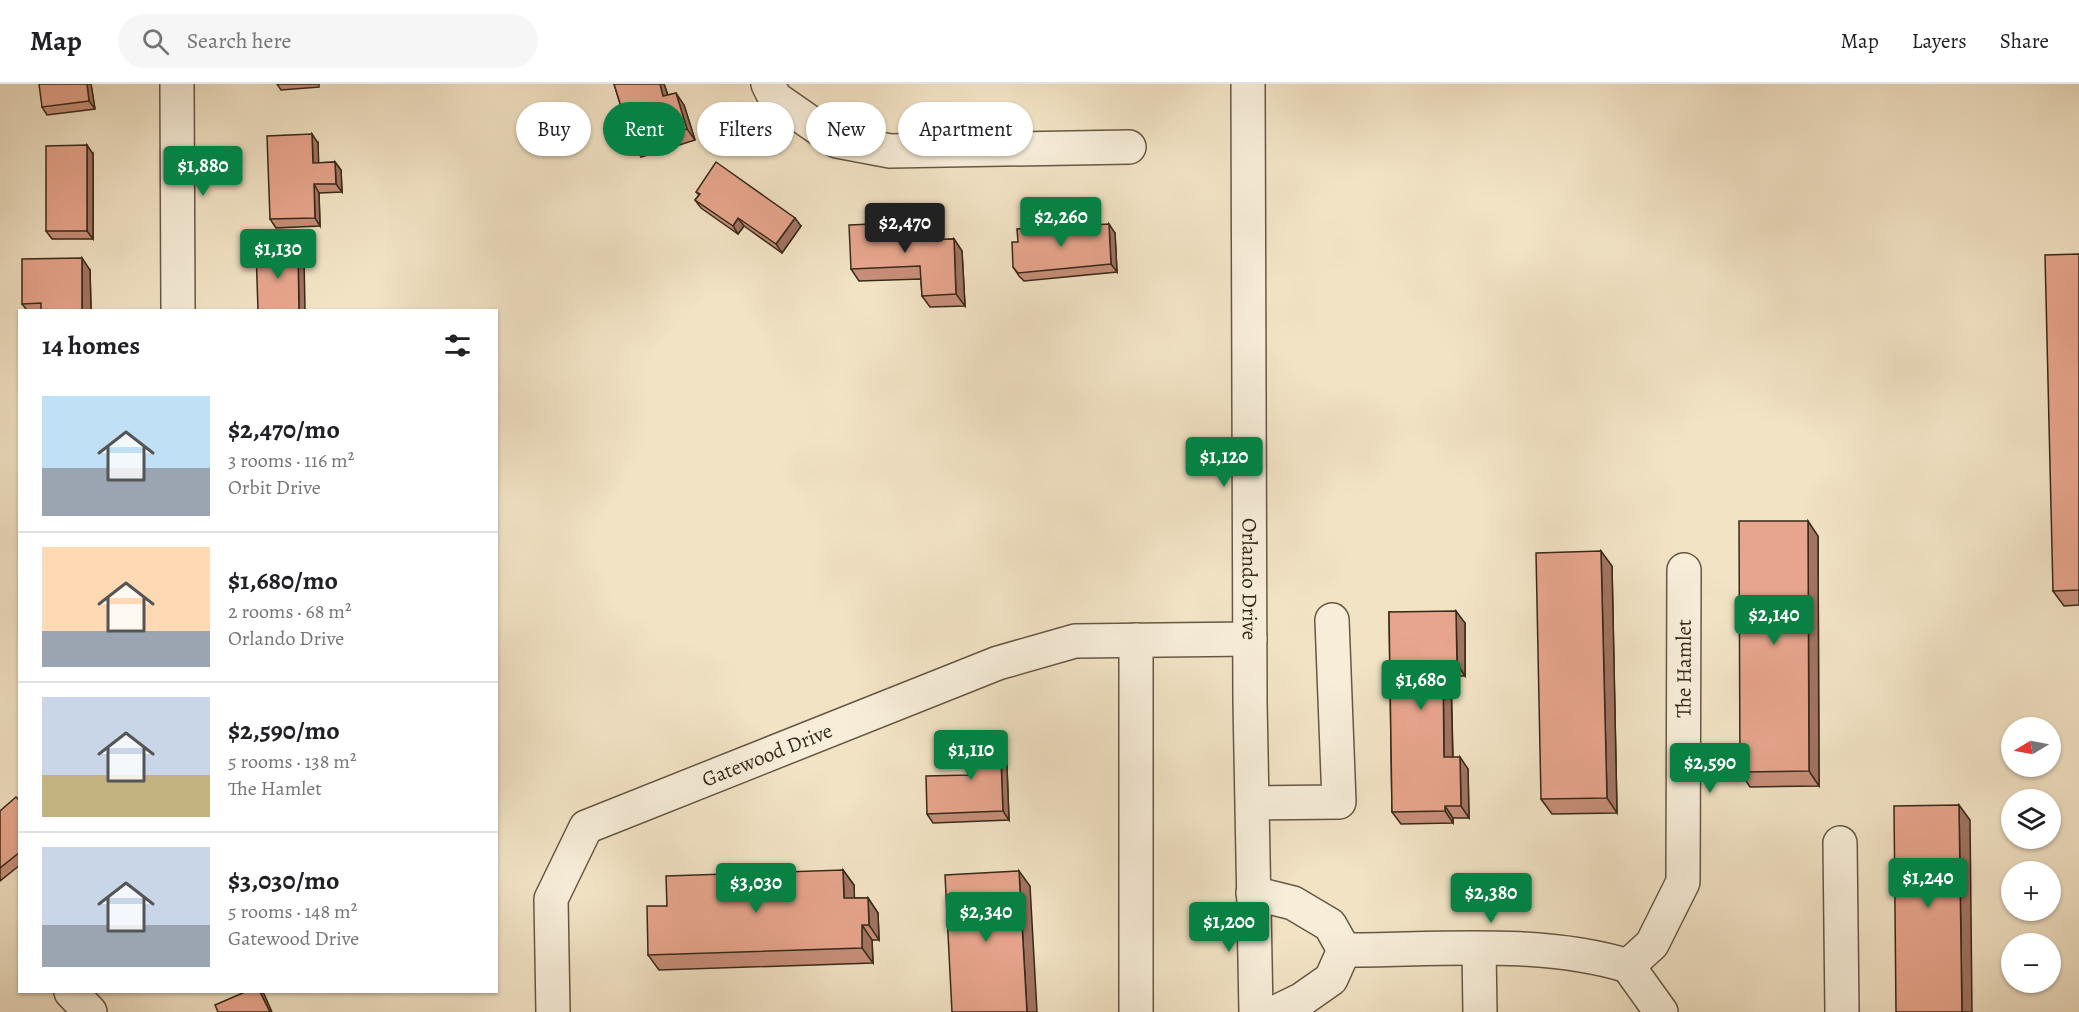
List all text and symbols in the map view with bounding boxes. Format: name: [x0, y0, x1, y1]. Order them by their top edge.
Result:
search box: [118, 14, 538, 68]
text: Map: [30, 22, 82, 60]
icon: search: [139, 25, 172, 58]
text: Search here: [187, 26, 291, 56]
text: Map: [1840, 27, 1879, 55]
text: Layers: [1912, 27, 1967, 55]
text: Share: [2000, 27, 2049, 55]
chip: Buy: [516, 102, 591, 156]
chip: Rent: [603, 102, 685, 156]
chip: Filters: [697, 102, 794, 156]
chip: New: [806, 102, 886, 156]
chip: Apartment: [898, 102, 1033, 156]
pin: $1,880: [154, 146, 252, 197]
text: $1,880: [177, 152, 229, 179]
pin: $2,260: [1012, 197, 1110, 248]
pin: $2,470: [856, 203, 954, 254]
text: $2,260: [1034, 203, 1088, 230]
text: $2,470: [879, 209, 931, 236]
pin: $1,130: [229, 229, 327, 280]
text: $1,130: [254, 235, 302, 262]
text: 14 homes: [42, 328, 140, 363]
icon: filters: [441, 329, 474, 362]
text: $2,470/mo: [228, 412, 340, 447]
icon: home: [90, 420, 162, 492]
pin: $1,120: [1175, 437, 1273, 488]
text: $1,120: [1200, 443, 1248, 470]
text: 3 rooms · 116 m²: [228, 447, 354, 474]
text: Orbit Drive: [228, 474, 321, 501]
street label: Orlando Drive: [1235, 518, 1264, 640]
text: $1,680/mo: [228, 563, 338, 598]
icon: home: [90, 571, 162, 643]
pin: $2,140: [1725, 595, 1823, 646]
text: 2 rooms · 68 m²: [228, 598, 352, 625]
text: $2,140: [1749, 601, 1799, 628]
street label: The Hamlet: [1670, 619, 1698, 718]
text: Orlando Drive: [228, 625, 344, 652]
pin: $1,680: [1372, 660, 1470, 711]
text: $1,680: [1396, 666, 1446, 693]
text: $2,590/mo: [228, 713, 340, 748]
street label: Gatewood Drive: [698, 716, 836, 793]
north arrow: [2001, 717, 2061, 777]
map controls: [2001, 717, 2061, 993]
icon: home: [90, 721, 162, 793]
pin: $1,110: [922, 730, 1020, 781]
text: $1,110: [948, 736, 994, 763]
pin: $2,590: [1661, 743, 1759, 794]
text: 5 rooms · 138 m²: [228, 748, 357, 775]
text: $2,590: [1684, 749, 1736, 776]
text: The Hamlet: [228, 775, 322, 802]
button: layers: [2001, 789, 2061, 849]
pin: $1,240: [1879, 858, 1977, 909]
button: +: [2001, 861, 2061, 921]
text: $3,030/mo: [228, 863, 339, 898]
pin: $3,030: [707, 863, 805, 914]
text: $1,240: [1903, 864, 1953, 891]
text: $3,030: [730, 869, 782, 896]
icon: home: [90, 871, 162, 943]
pin: $2,380: [1442, 873, 1540, 924]
text: $2,380: [1465, 879, 1517, 906]
pin: $2,340: [937, 892, 1035, 943]
text: 5 rooms · 148 m²: [228, 898, 357, 925]
text: $2,340: [960, 898, 1012, 925]
pin: $1,200: [1180, 902, 1278, 953]
text: $1,200: [1203, 908, 1255, 935]
text: Gatewood Drive: [228, 925, 359, 952]
button: −: [2001, 933, 2061, 993]

